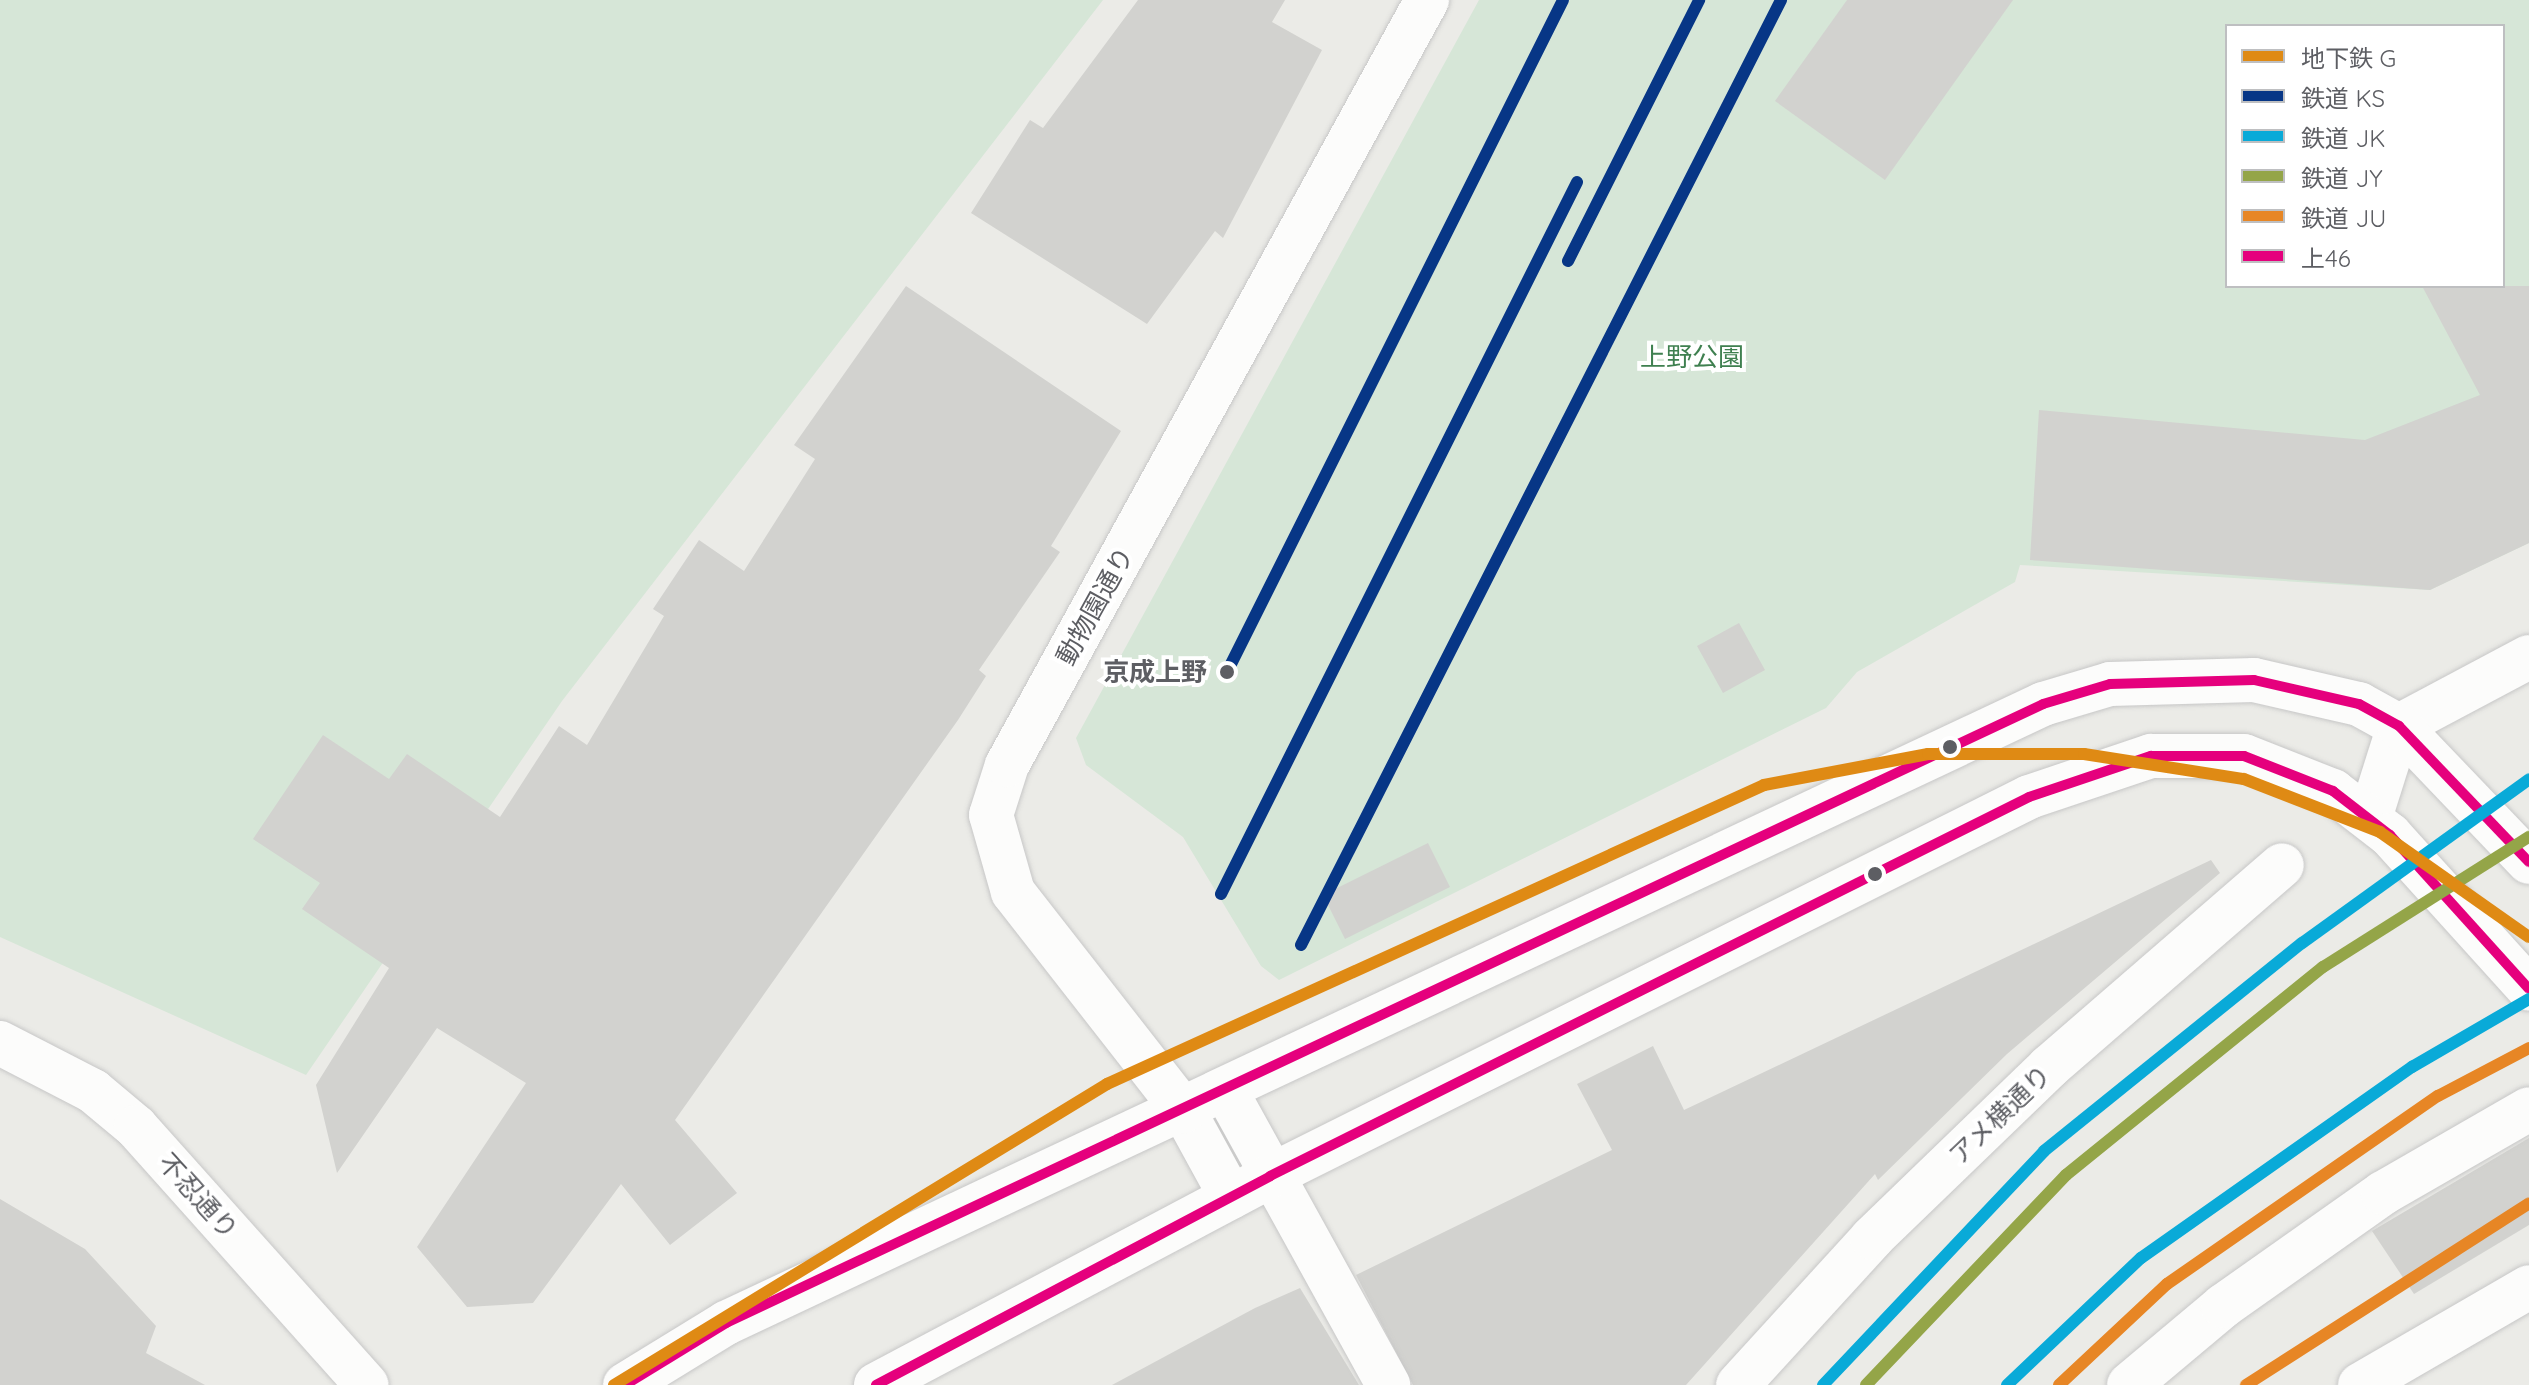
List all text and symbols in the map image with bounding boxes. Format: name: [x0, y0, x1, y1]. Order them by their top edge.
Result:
legend: [2225, 24, 2505, 288]
text: 地下鉄 G: [2301, 43, 2396, 73]
text: 鉄道 KS: [2301, 83, 2385, 113]
text: 鉄道 JK: [2301, 123, 2385, 153]
text: 鉄道 JY: [2301, 163, 2383, 193]
text: 鉄道 JU: [2301, 203, 2386, 233]
text: 上46: [2301, 243, 2351, 273]
park label: 上野公園: [1640, 341, 1744, 373]
street label: 動物園通り: [1050, 542, 1140, 670]
place label: 京成上野: [1103, 656, 1207, 688]
marker: 京成上野: [1214, 659, 1240, 685]
unlabelled marker: [1942, 739, 1958, 755]
unlabelled marker: [1867, 866, 1883, 882]
street label: アメ横通り: [1942, 1059, 2058, 1171]
street label: 不忍通り: [152, 1147, 244, 1245]

